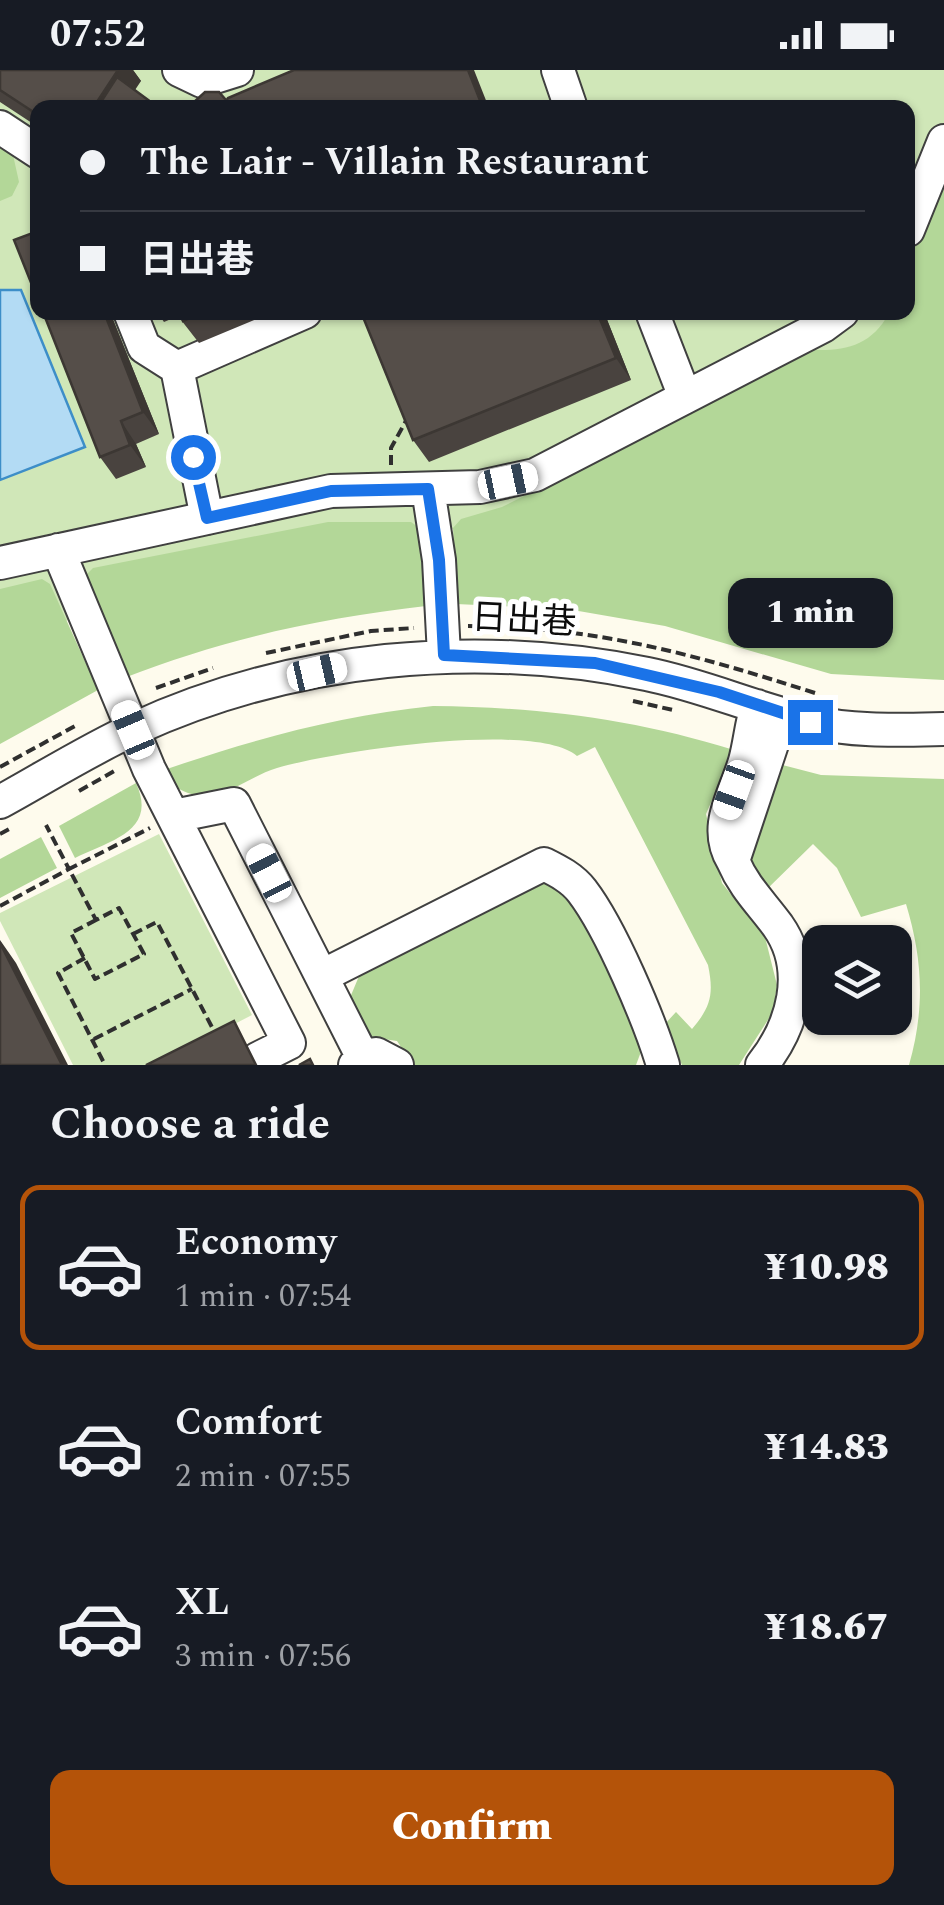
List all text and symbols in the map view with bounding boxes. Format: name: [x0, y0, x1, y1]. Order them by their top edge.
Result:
text: 07:52: [50, 6, 145, 64]
text: The Lair - Villain Restaurant: [140, 134, 649, 192]
text: 日出巷: [140, 232, 254, 290]
route start: [171, 435, 216, 480]
car: [476, 460, 540, 502]
callout: 1 min: [728, 577, 892, 647]
text: 1 min: [766, 588, 855, 637]
street label: 日出巷: [470, 591, 578, 650]
car: [284, 651, 350, 693]
car: [107, 697, 159, 763]
route end: [788, 700, 833, 745]
car: [710, 757, 758, 823]
car: [242, 839, 296, 907]
map controls: [802, 925, 912, 1035]
button: layers: [802, 925, 912, 1035]
text: Choose a ride: [50, 1090, 330, 1159]
text: Economy: [175, 1214, 336, 1272]
icon: car: [55, 1223, 145, 1313]
text: ¥10.98: [764, 1239, 889, 1297]
text: 1 min · 07:54: [175, 1272, 351, 1321]
text: Comfort: [175, 1394, 322, 1452]
icon: car: [55, 1403, 145, 1493]
text: ¥14.83: [764, 1419, 889, 1477]
text: 2 min · 07:55: [175, 1452, 351, 1501]
text: XL: [175, 1574, 229, 1632]
icon: car: [55, 1583, 145, 1673]
text: ¥18.67: [764, 1599, 889, 1657]
text: 3 min · 07:56: [175, 1632, 351, 1681]
button: Confirm: [50, 1770, 894, 1885]

